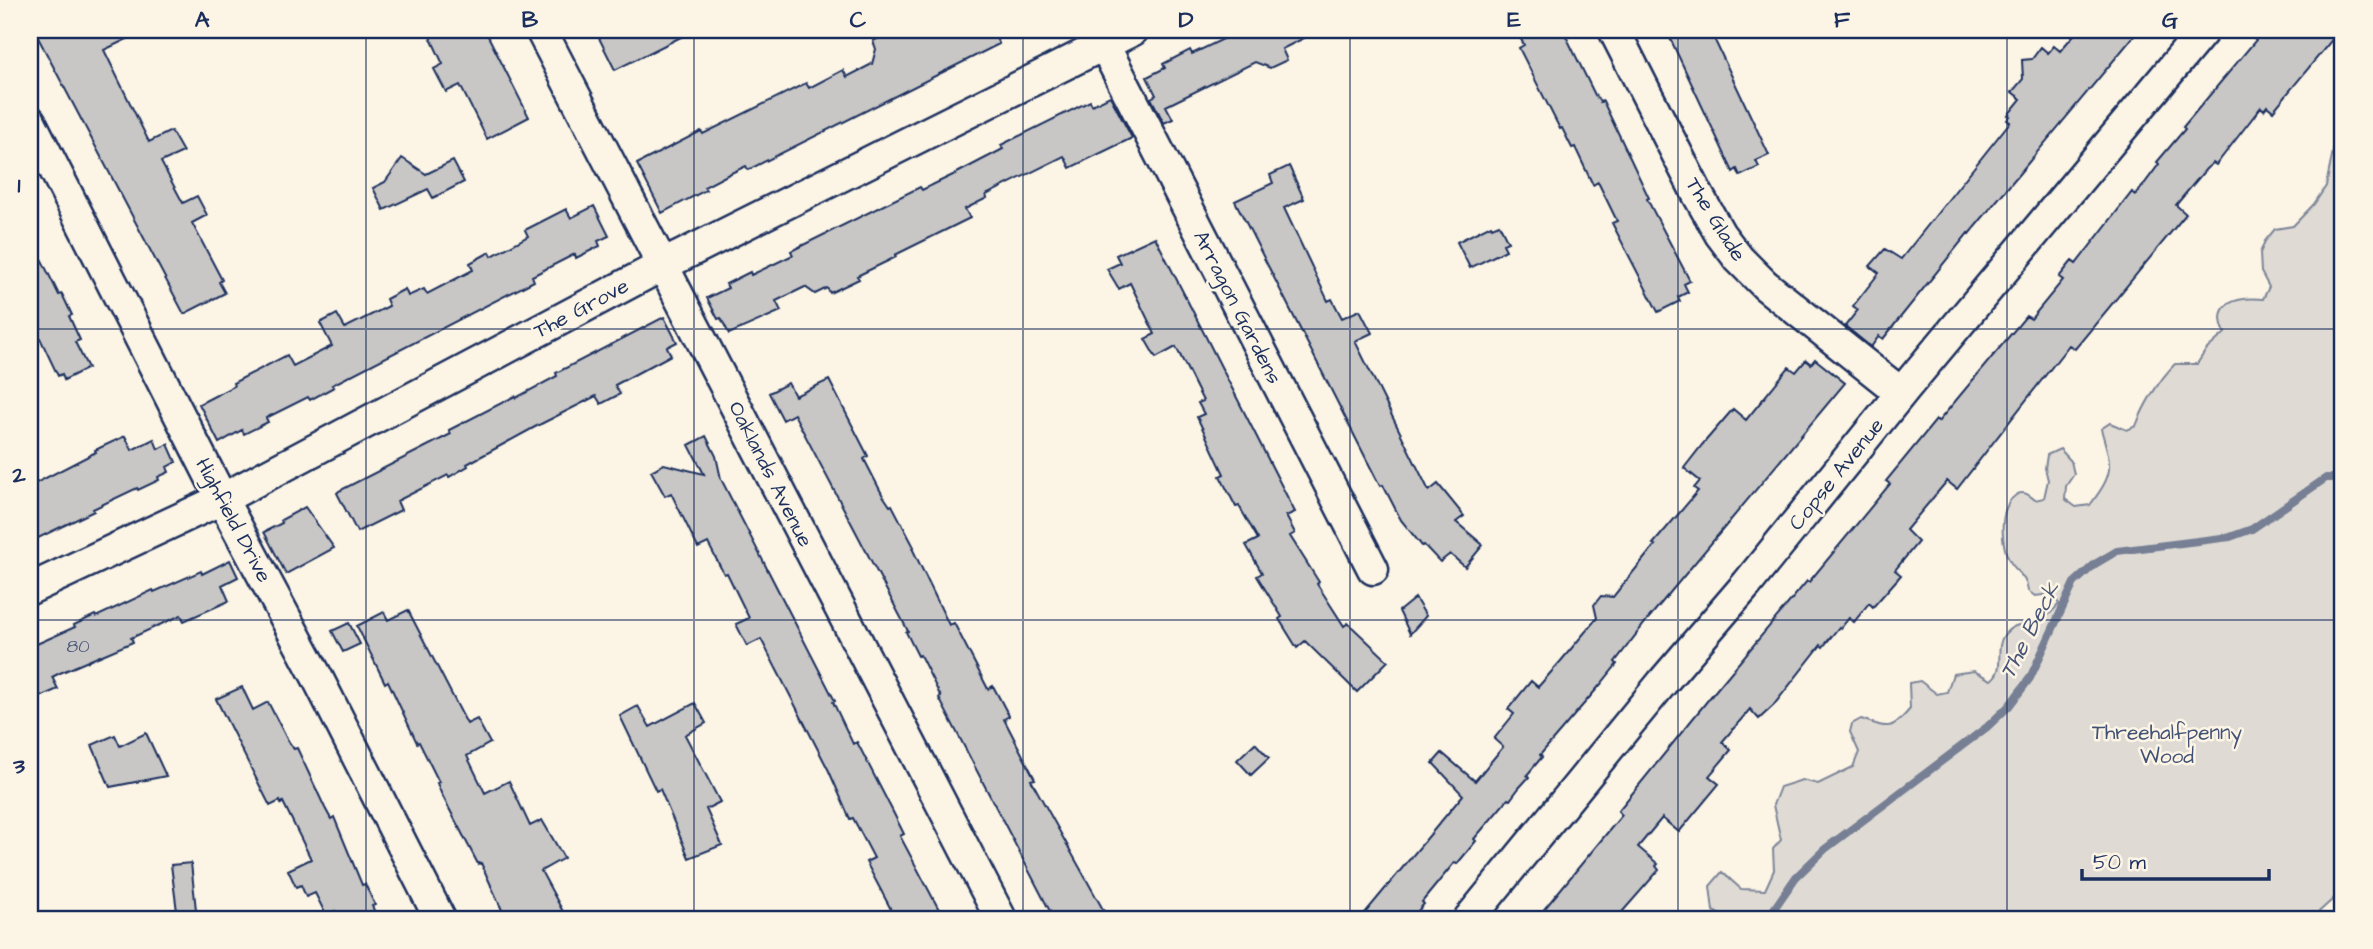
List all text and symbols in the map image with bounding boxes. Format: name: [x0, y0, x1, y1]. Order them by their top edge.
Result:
text: A: [195, 4, 210, 36]
text: B: [522, 4, 539, 36]
text: C: [850, 4, 867, 36]
text: D: [1179, 4, 1194, 36]
text: E: [1507, 4, 1521, 36]
text: F: [1834, 4, 1851, 36]
text: G: [2162, 4, 2178, 36]
text: 1: [18, 169, 21, 201]
street label: The Glade: [1678, 172, 1753, 267]
street label: Arragon Gardens: [1185, 225, 1289, 390]
street label: The Grove: [529, 271, 634, 346]
street label: Oaklands Avenue: [721, 396, 820, 552]
street label: Copse Avenue: [1782, 412, 1892, 537]
street label: Highfield Drive: [187, 453, 279, 589]
text: 2: [11, 459, 26, 491]
water label: The Beck: [1992, 576, 2068, 684]
house number: 80: [66, 634, 90, 659]
park label: Threehalfpenny Wood: [2092, 718, 2243, 771]
text: 3: [12, 750, 25, 782]
scale bar: [2082, 837, 2270, 881]
text: 50 m: [2093, 848, 2147, 877]

